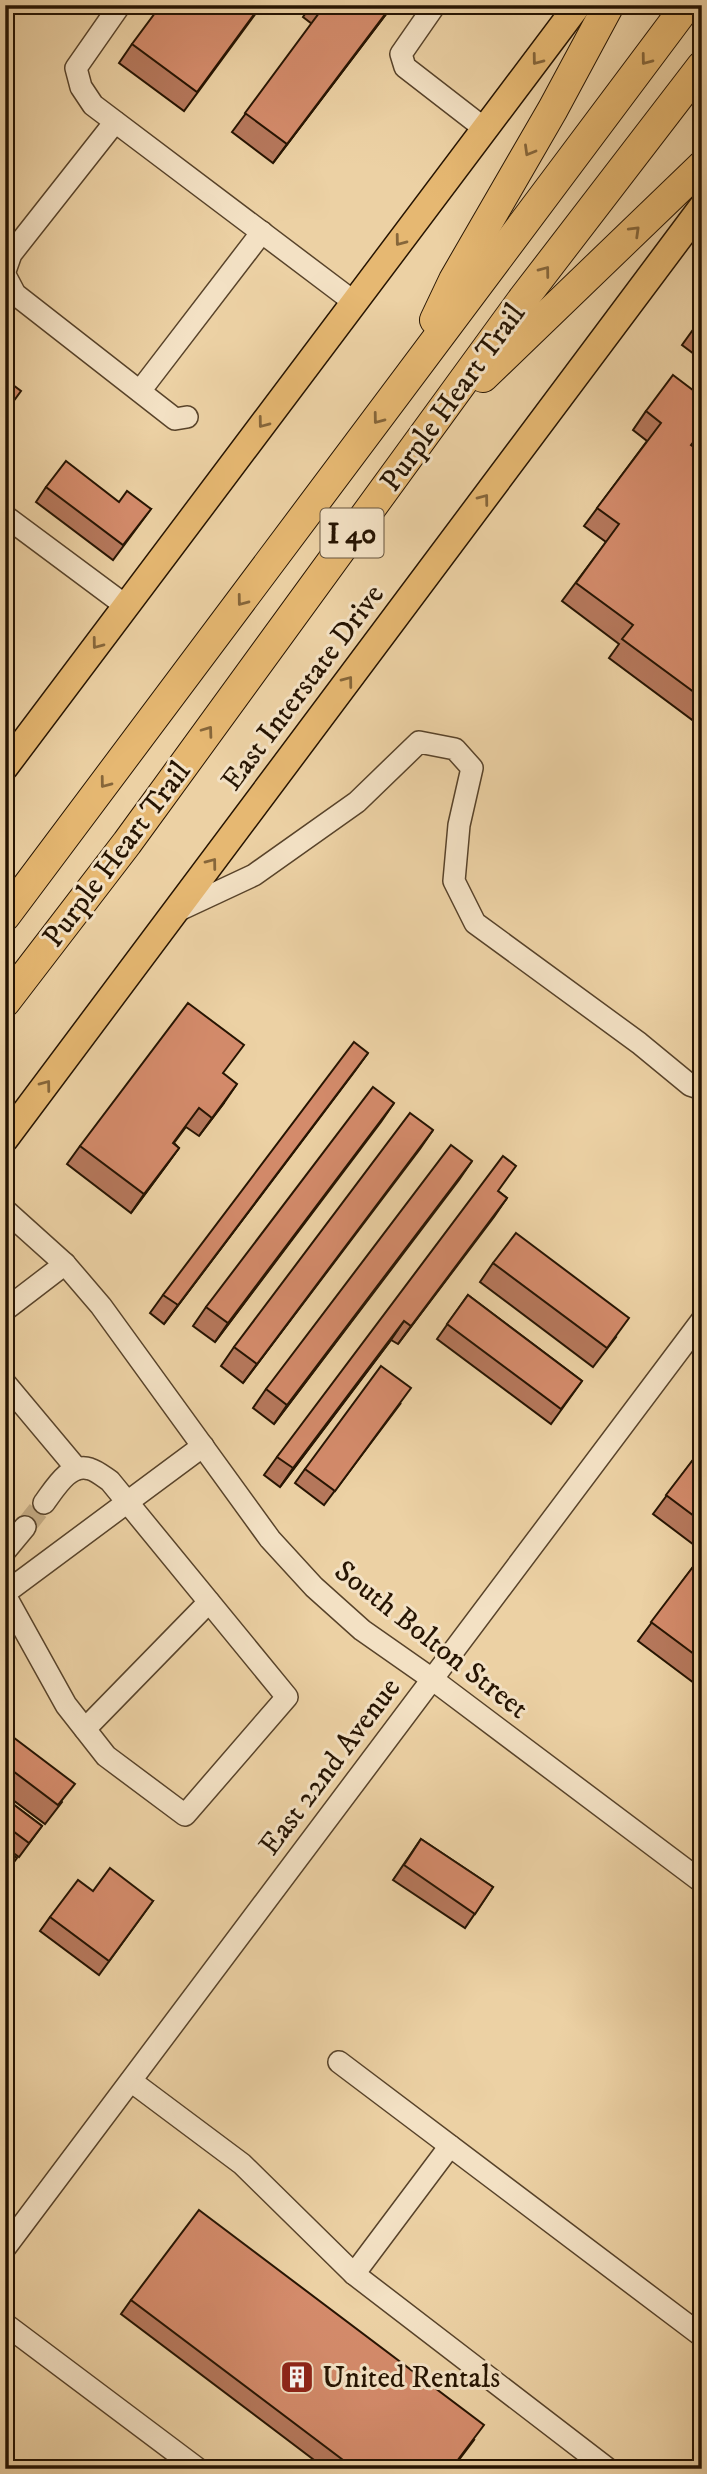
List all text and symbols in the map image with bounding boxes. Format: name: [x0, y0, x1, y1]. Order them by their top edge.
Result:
one-way arrow: [533, 52, 546, 65]
one-way arrow: [641, 52, 654, 65]
one-way arrow: [524, 143, 537, 156]
one-way arrow: [627, 227, 640, 240]
one-way arrow: [396, 234, 409, 246]
one-way arrow: [536, 266, 549, 279]
street label: Purple Heart Trail: [373, 297, 534, 499]
one-way arrow: [373, 411, 386, 424]
one-way arrow: [259, 415, 272, 428]
one-way arrow: [476, 494, 488, 507]
road number: I 40: [320, 508, 384, 558]
street label: East Interstate Drive: [214, 577, 393, 798]
one-way arrow: [237, 594, 250, 606]
one-way arrow: [93, 636, 106, 649]
one-way arrow: [339, 676, 352, 689]
one-way arrow: [200, 727, 212, 739]
street label: Purple Heart Trail: [35, 755, 199, 955]
one-way arrow: [101, 776, 114, 788]
one-way arrow: [203, 858, 216, 871]
one-way arrow: [38, 1080, 50, 1092]
street label: South Bolton Street: [327, 1553, 536, 1727]
street label: East 22nd Avenue: [251, 1671, 409, 1863]
building icon: United Rentals: [278, 2358, 316, 2396]
place label: United Rentals: [322, 2360, 500, 2397]

